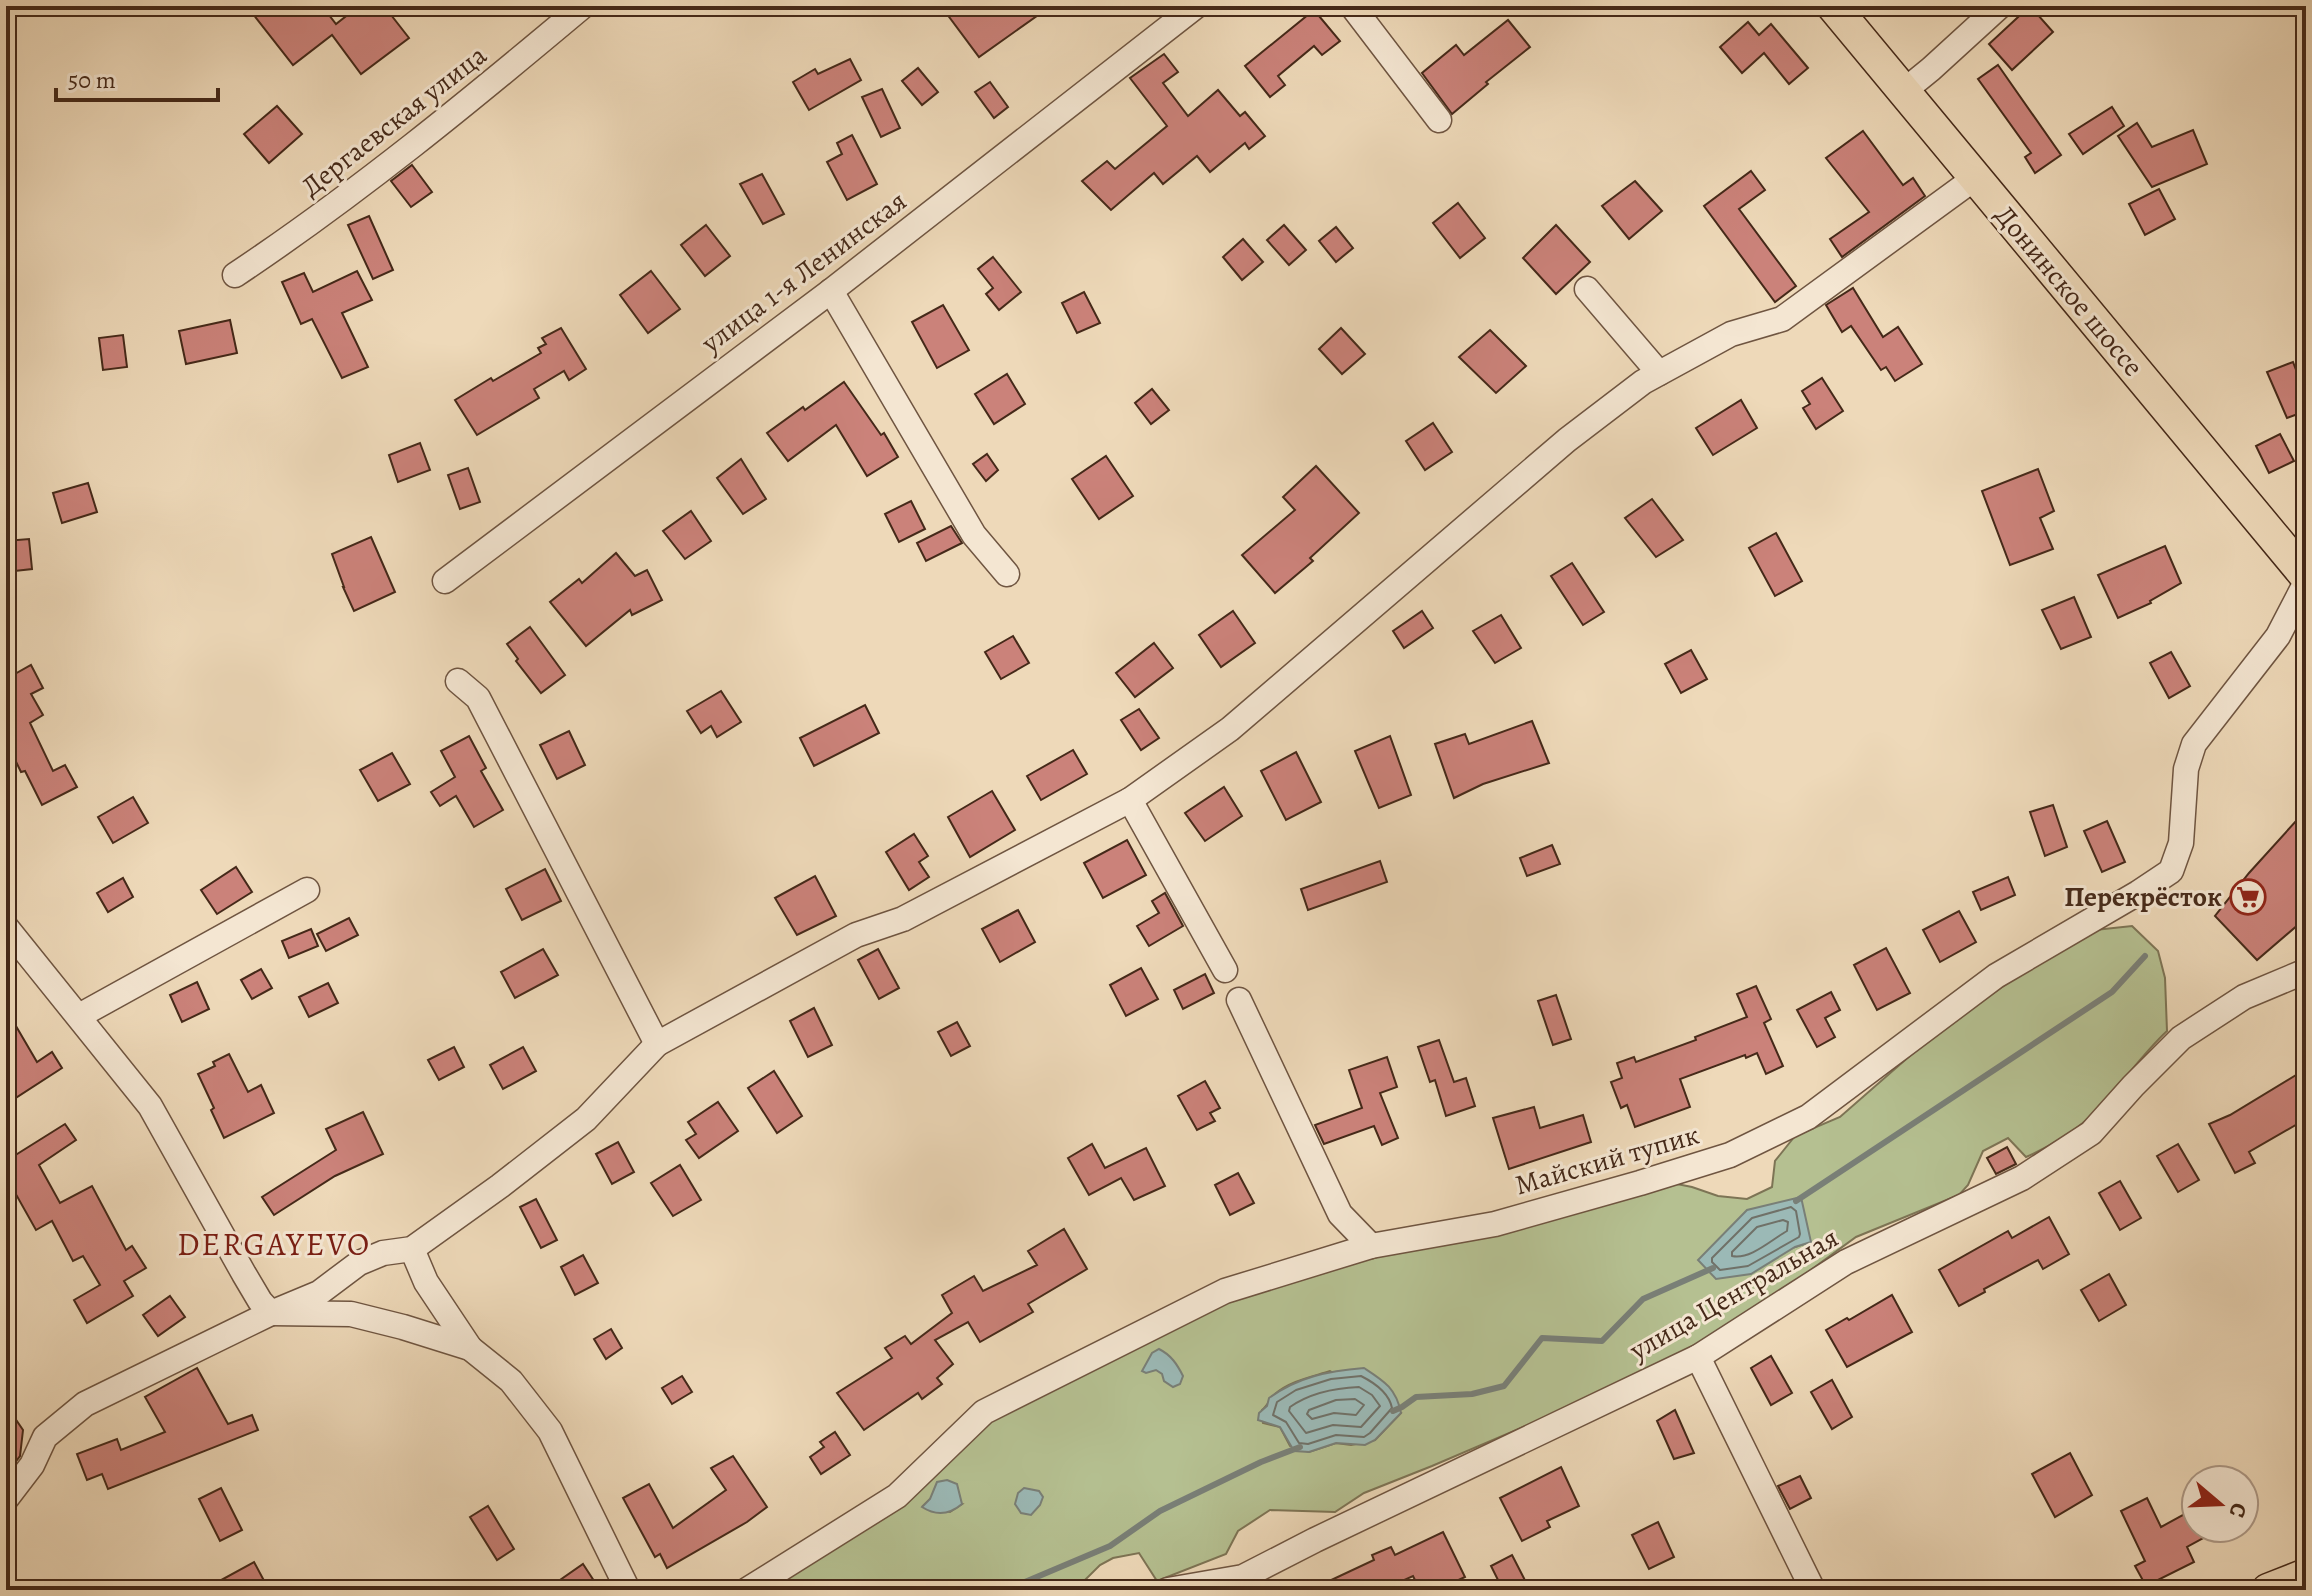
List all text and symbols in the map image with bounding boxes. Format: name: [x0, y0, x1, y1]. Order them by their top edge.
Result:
street label: Дергаевская улица: [293, 37, 495, 205]
scale bar: [56, 52, 218, 102]
text: 50 m: [68, 64, 116, 96]
street label: улица 1-я Ленинская: [693, 182, 914, 362]
street label: Донинское шоссе: [1986, 197, 2152, 385]
place label: Перекрёсток: [2064, 878, 2222, 916]
supermarket icon: Перекрёсток: [2229, 878, 2267, 916]
street label: Майский тупик: [1511, 1116, 1703, 1204]
street label: улица Центральная: [1622, 1219, 1845, 1370]
district label: DERGAYEVO: [177, 1222, 371, 1266]
north arrow: [2180, 1464, 2260, 1544]
text: С: [2222, 1499, 2254, 1521]

